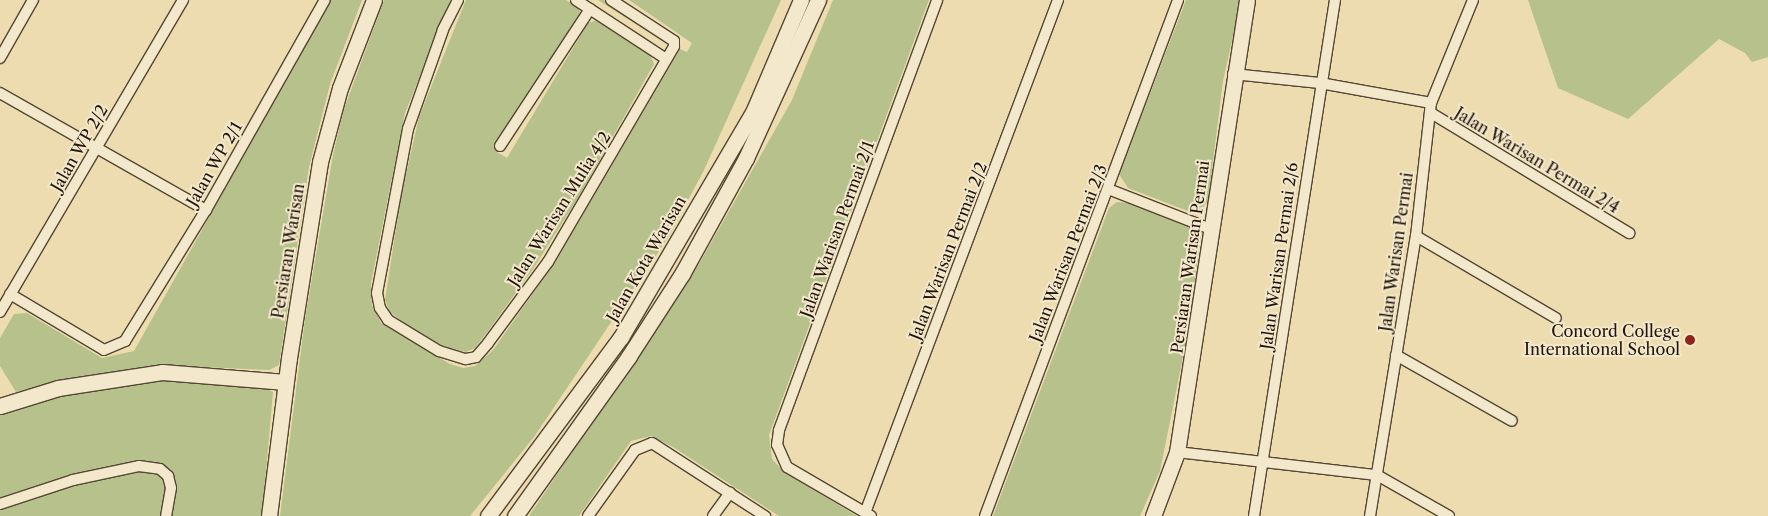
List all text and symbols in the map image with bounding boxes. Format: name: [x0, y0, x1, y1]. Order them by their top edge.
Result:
street label: Jalan WP 2/2: [46, 101, 112, 195]
street label: Jalan Warisan Permai 2/4: [1451, 103, 1623, 217]
street label: Jalan WP 2/1: [182, 118, 246, 210]
street label: Jalan Warisan Mulia 4/2: [503, 128, 615, 290]
street label: Jalan Warisan Permai 2/1: [796, 138, 878, 320]
street label: Jalan Warisan Permai 2/2: [905, 159, 991, 343]
street label: Persiaran Warisan Permai: [1167, 159, 1213, 355]
street label: Jalan Warisan Permai 2/3: [1025, 161, 1111, 345]
street label: Jalan Warisan Permai 2/6: [1256, 161, 1302, 351]
street label: Jalan Warisan Permai: [1375, 171, 1417, 333]
street label: Persiaran Warisan: [268, 182, 308, 320]
street label: Jalan Kota Warisan: [602, 192, 690, 326]
place label: Concord College International School: [1524, 321, 1680, 359]
marker: Concord College International School: [1684, 334, 1696, 346]

